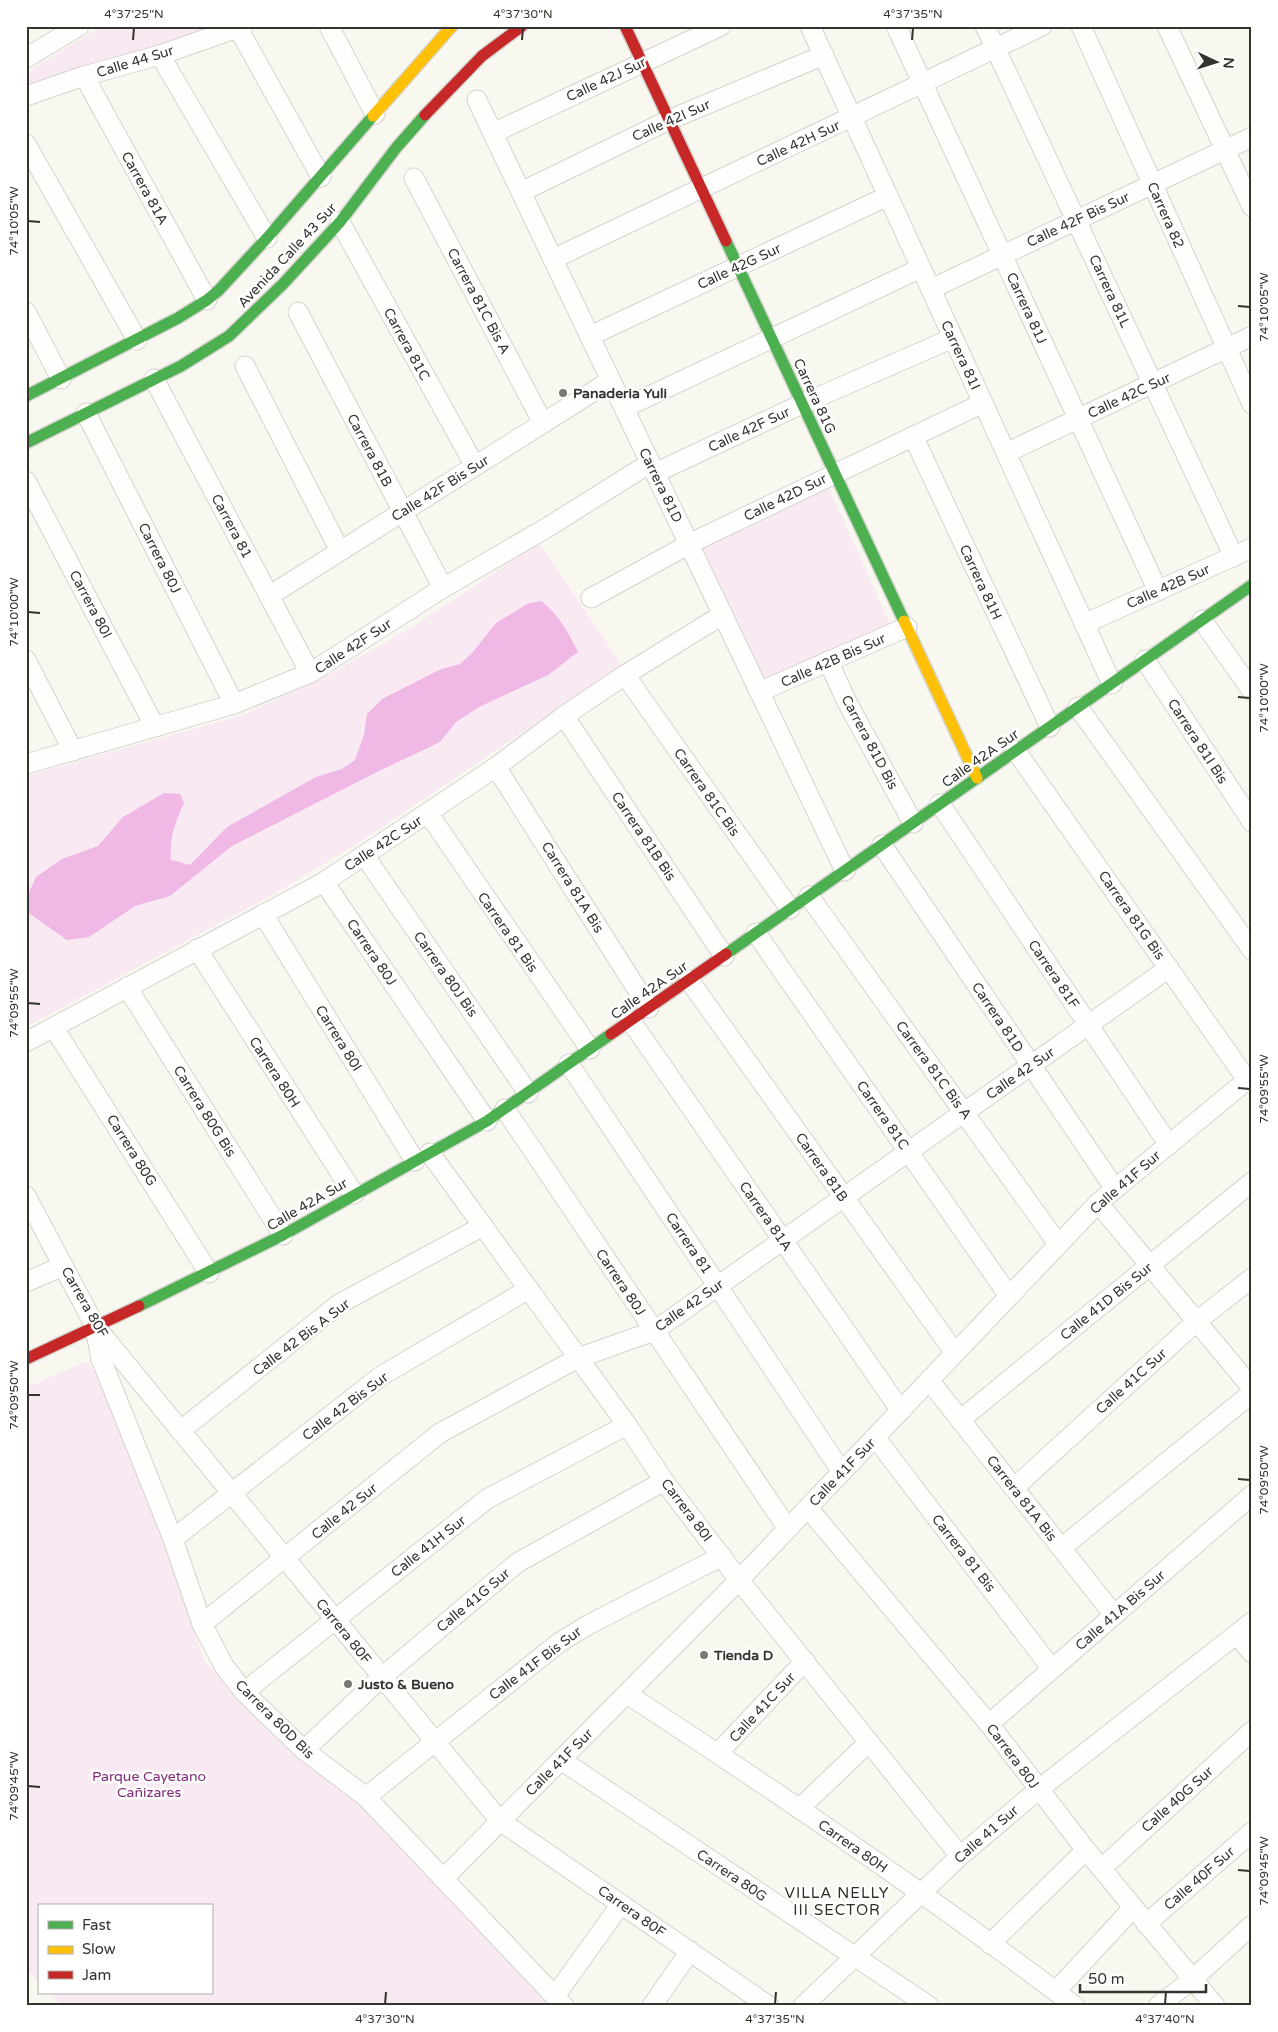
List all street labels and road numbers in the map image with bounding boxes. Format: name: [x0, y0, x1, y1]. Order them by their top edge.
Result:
street label: Calle 44 Sur: [95, 42, 176, 81]
street label: Calle 42J Sur: [564, 53, 649, 105]
street label: Calle 42I Sur: [629, 95, 713, 145]
street label: Calle 42H Sur: [754, 116, 843, 170]
street label: Carrera 81A: [118, 149, 172, 228]
street label: Carrera 82: [1143, 180, 1188, 251]
street label: Calle 42F Bis Sur: [1024, 188, 1133, 251]
street label: Avenida Calle 43 Sur: [234, 199, 341, 311]
street label: Calle 42G Sur: [695, 239, 784, 293]
street label: Carrera 81C Bis A: [443, 245, 514, 357]
street label: Carrera 81L: [1085, 252, 1134, 330]
street label: Carrera 81J: [1003, 270, 1051, 347]
street label: Carrera 81C: [380, 305, 434, 384]
street label: Carrera 81I: [937, 318, 984, 393]
street label: Carrera 81G: [790, 356, 839, 437]
street label: Calle 42C Sur: [1085, 369, 1174, 422]
street label: Calle 42F Sur: [706, 403, 793, 456]
street label: Carrera 81B: [343, 411, 396, 490]
street label: Carrera 81D: [635, 445, 686, 525]
street label: Calle 42F Bis Sur: [388, 451, 493, 525]
street label: Calle 42D Sur: [741, 470, 830, 525]
street label: Carrera 81: [208, 491, 256, 561]
street label: Carrera 80J: [134, 520, 185, 596]
street label: Carrera 81H: [956, 542, 1005, 623]
street label: Calle 42B Sur: [1124, 560, 1213, 612]
street label: Carrera 80I: [66, 567, 116, 641]
street label: Calle 42F Sur: [312, 615, 395, 678]
street label: Calle 42B Bis Sur: [778, 629, 889, 691]
street label: Carrera 81D Bis: [838, 692, 902, 793]
street label: Carrera 81I Bis: [1164, 696, 1232, 787]
street label: Calle 42A Sur: [938, 725, 1023, 791]
street label: Carrera 81C Bis: [670, 745, 743, 840]
street label: Carrera 81B Bis: [608, 789, 680, 884]
street label: Calle 42C Sur: [341, 812, 426, 875]
street label: Carrera 81A Bis: [538, 839, 608, 936]
street label: Carrera 81G Bis: [1095, 868, 1169, 963]
street label: Carrera 81 Bis: [474, 889, 542, 976]
street label: Carrera 80J: [343, 916, 400, 989]
street label: Carrera 80J Bis: [410, 928, 482, 1021]
street label: Carrera 81F: [1024, 937, 1083, 1012]
street label: Calle 42A Sur: [607, 957, 692, 1023]
street label: Carrera 81D: [968, 979, 1027, 1056]
street label: Carrera 80I: [312, 1002, 366, 1074]
street label: Carrera 81C Bis A: [892, 1018, 975, 1123]
street label: Carrera 80H: [245, 1034, 304, 1111]
street label: Calle 42 Sur: [983, 1043, 1058, 1103]
street label: Carrera 80G Bis: [170, 1062, 240, 1160]
street label: Carrera 81C: [853, 1078, 913, 1153]
street label: Carrera 80G: [103, 1111, 160, 1189]
street label: Carrera 81B: [792, 1130, 852, 1205]
street label: Calle 41F Sur: [1086, 1147, 1165, 1218]
street label: Calle 42A Sur: [264, 1174, 351, 1234]
street label: Carrera 81A: [735, 1178, 796, 1254]
street label: Carrera 81: [662, 1209, 715, 1277]
street label: Carrera 80J: [592, 1246, 649, 1319]
street label: Calle 41D Bis Sur: [1057, 1259, 1156, 1344]
street label: Carrera 80F: [57, 1264, 112, 1341]
street label: Calle 42 Sur: [652, 1275, 727, 1335]
street label: Calle 42 Bis A Sur: [249, 1295, 354, 1379]
street label: Calle 41C Sur: [1092, 1345, 1171, 1418]
street label: Calle 42 Bis Sur: [299, 1368, 392, 1444]
street label: Calle 41F Sur: [806, 1434, 880, 1510]
street label: Carrera 81A Bis: [983, 1452, 1061, 1545]
street label: Carrera 80I: [657, 1475, 716, 1545]
street label: Calle 42 Sur: [308, 1479, 381, 1543]
street label: Carrera 81 Bis: [928, 1511, 999, 1596]
street label: Calle 41H Sur: [387, 1512, 470, 1581]
street label: Calle 41G Sur: [433, 1564, 514, 1636]
street label: Calle 41A Bis Sur: [1072, 1566, 1169, 1654]
street label: Carrera 80F: [312, 1595, 375, 1668]
street label: Calle 41F Bis Sur: [486, 1623, 586, 1704]
street label: Calle 41C Sur: [726, 1668, 800, 1746]
street label: Carrera 80D Bis: [232, 1676, 318, 1762]
street label: Carrera 80J: [983, 1720, 1043, 1792]
street label: Calle 41F Sur: [522, 1725, 597, 1800]
street label: Calle 40G Sur: [1138, 1762, 1217, 1836]
street label: Calle 41 Sur: [951, 1801, 1022, 1867]
street label: Carrera 80H: [815, 1816, 891, 1877]
street label: Calle 40F Sur: [1160, 1843, 1239, 1914]
street label: Carrera 80G: [693, 1846, 770, 1905]
street label: Carrera 80F: [594, 1882, 669, 1941]

